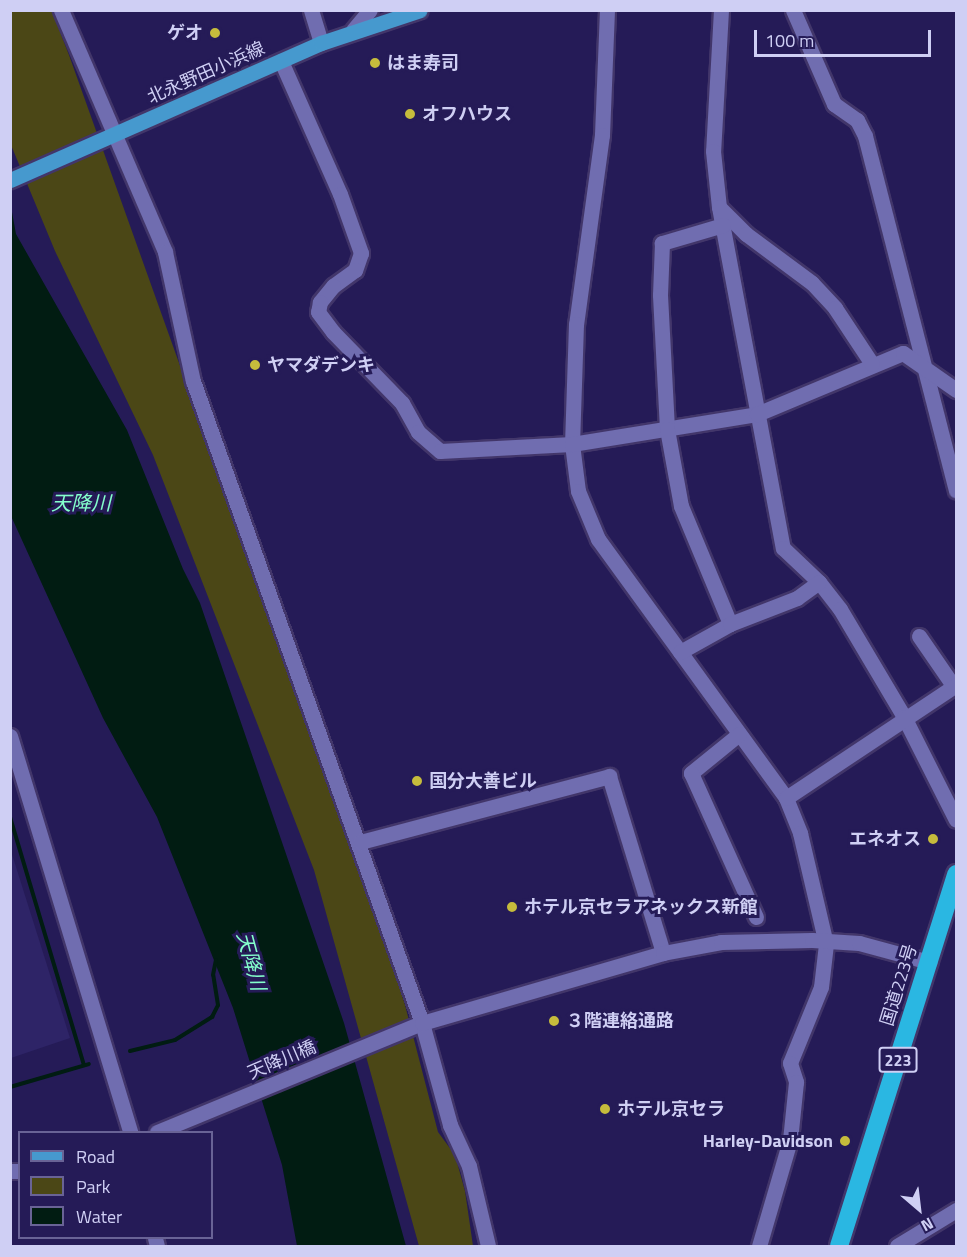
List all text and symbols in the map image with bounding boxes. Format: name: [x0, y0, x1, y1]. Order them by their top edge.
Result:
scale bar: [757, 18, 934, 56]
place label: ゲオ: [167, 22, 203, 44]
marker: ゲオ: [208, 26, 222, 40]
text: 100 m: [765, 27, 814, 54]
street label: 北永野田小浜線: [144, 38, 268, 108]
place label: はま寿司: [387, 52, 459, 74]
marker: はま寿司: [368, 56, 382, 70]
place label: オフハウス: [422, 103, 512, 125]
marker: オフハウス: [403, 107, 417, 121]
place label: ヤマダデンキ: [267, 354, 375, 376]
marker: ヤマダデンキ: [248, 358, 262, 372]
water label: 天降川: [51, 490, 111, 514]
place label: 国分大善ビル: [429, 770, 537, 792]
marker: 国分大善ビル: [410, 774, 424, 788]
place label: エネオス: [849, 828, 921, 850]
marker: エネオス: [926, 832, 940, 846]
place label: ホテル京セラアネックス新館: [524, 896, 758, 918]
marker: ホテル京セラアネックス新館: [505, 900, 519, 914]
water label: 天降川: [233, 929, 271, 993]
street label: 国道223号: [876, 942, 922, 1028]
place label: ３階連絡通路: [566, 1010, 674, 1032]
marker: ３階連絡通路: [547, 1014, 561, 1028]
street label: 天降川橋: [245, 1036, 319, 1084]
road number: 223: [878, 1047, 918, 1073]
place label: ホテル京セラ: [617, 1098, 725, 1120]
marker: ホテル京セラ: [598, 1102, 612, 1116]
place label: Harley-Davidson: [703, 1130, 833, 1152]
legend: [18, 1131, 213, 1239]
marker: Harley-Davidson: [838, 1134, 852, 1148]
text: Road: [76, 1143, 115, 1170]
text: Park: [76, 1173, 110, 1200]
north arrow: [889, 1179, 949, 1239]
text: Water: [76, 1203, 122, 1230]
text: N: [917, 1212, 938, 1238]

